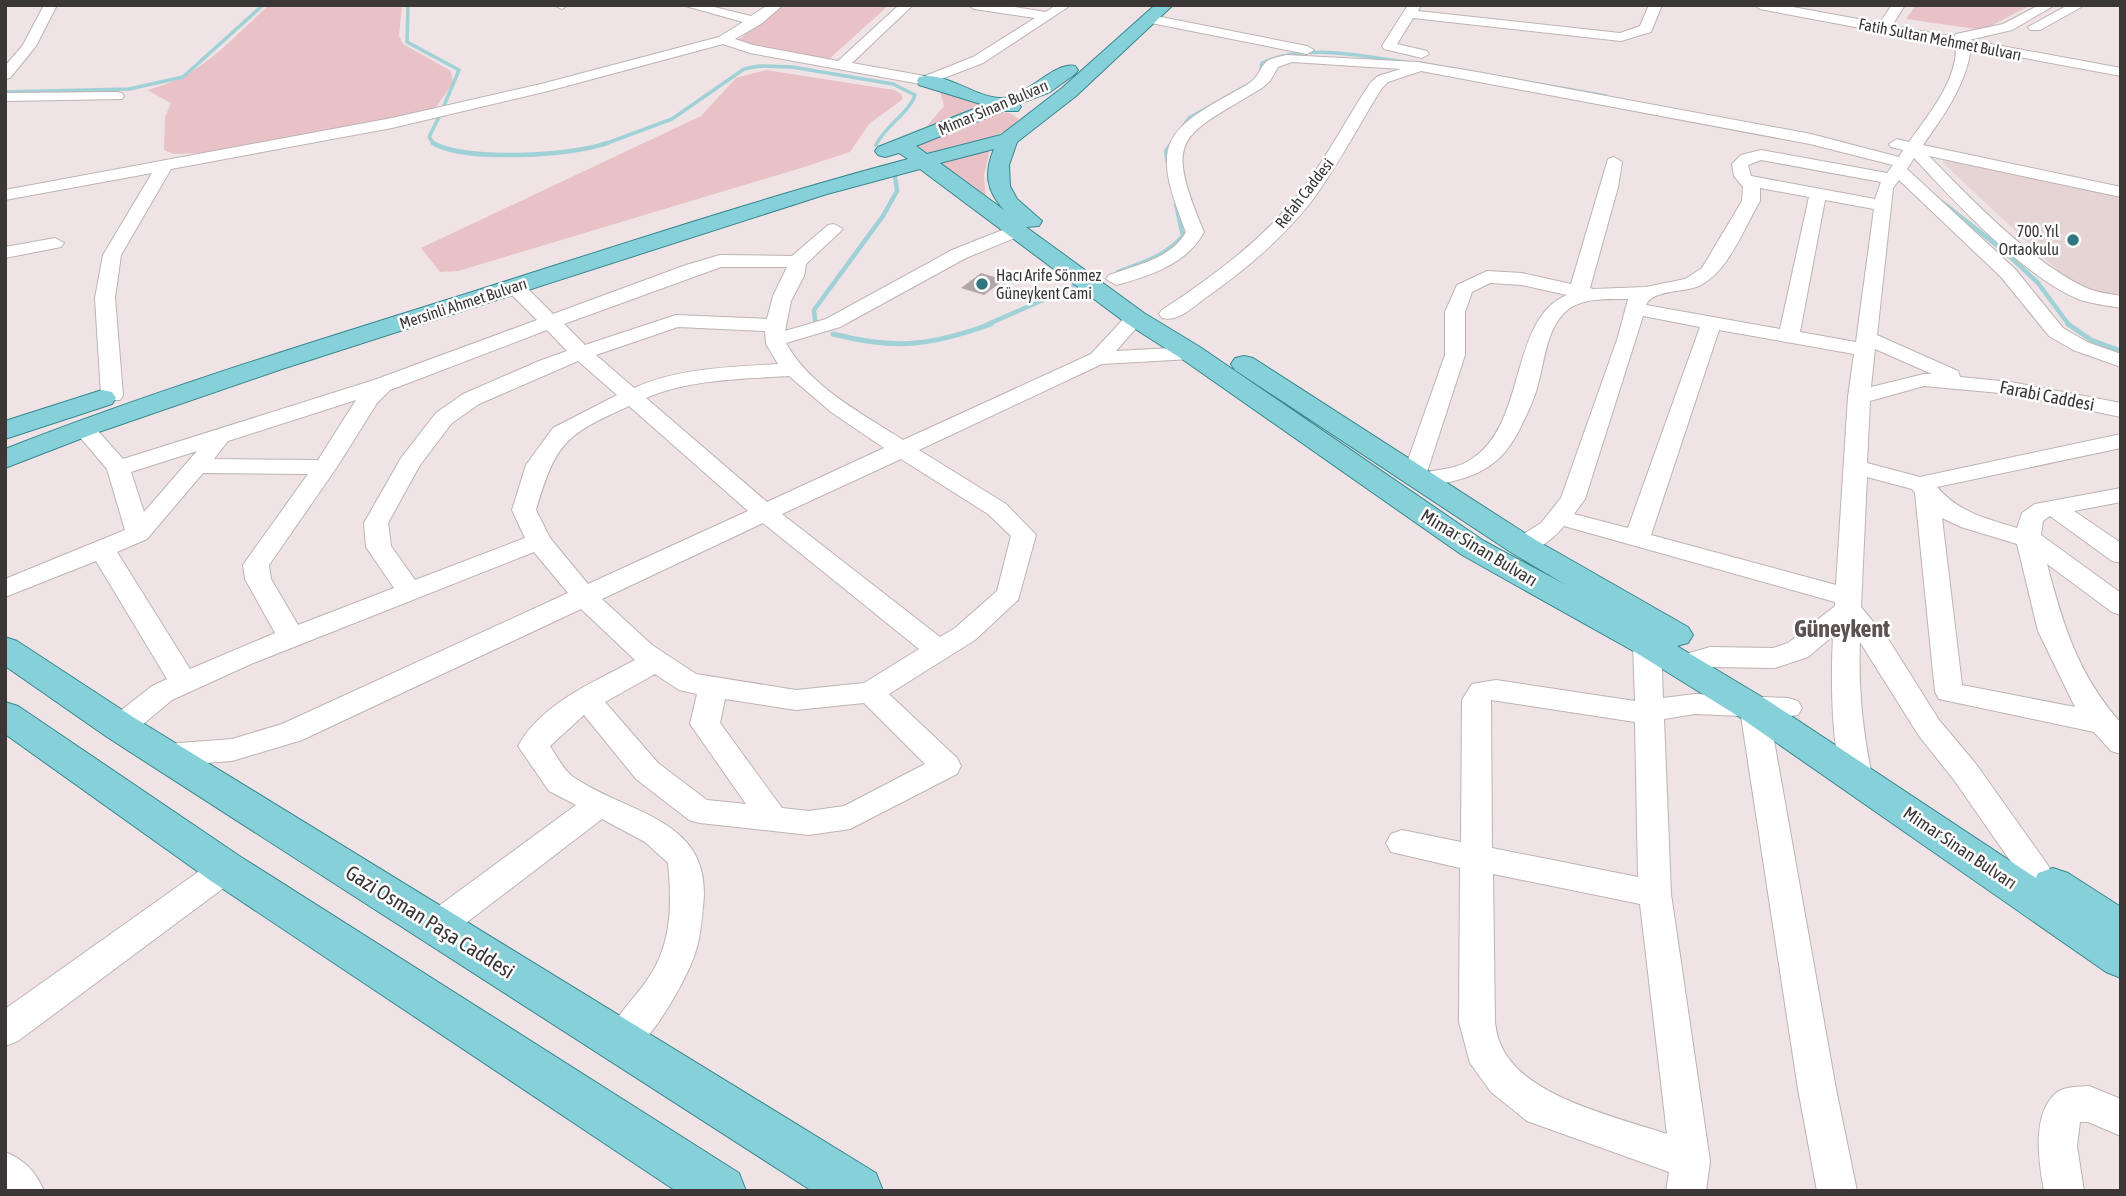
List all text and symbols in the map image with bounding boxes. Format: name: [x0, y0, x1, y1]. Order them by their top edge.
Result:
street label: Fatih Sultan Mehmet Bulvarı: [1857, 14, 2023, 64]
street label: Mimar Sinan Bulvarı: [935, 76, 1051, 138]
street label: Refah Caddesi: [1271, 155, 1337, 231]
place label: 700. Yıl Ortaokulu: [1999, 222, 2060, 258]
marker: 700. Yıl Ortaokulu: [2065, 232, 2081, 248]
place label: Hacı Arife Sönmez Güneykent Cami: [996, 266, 1101, 303]
street label: Mersinli Ahmet Bulvarı: [397, 274, 529, 332]
marker: Hacı Arife Sönmez Güneykent Cami: [974, 276, 990, 292]
street label: Farabi Caddesi: [1998, 376, 2096, 415]
street label: Mimar Sinan Bulvarı: [1417, 505, 1541, 591]
district label: Güneykent: [1794, 615, 1890, 642]
street label: Mimar Sinan Bulvarı: [1900, 802, 2021, 893]
street label: Gazi Osman Paşa Caddesi: [342, 859, 519, 983]

